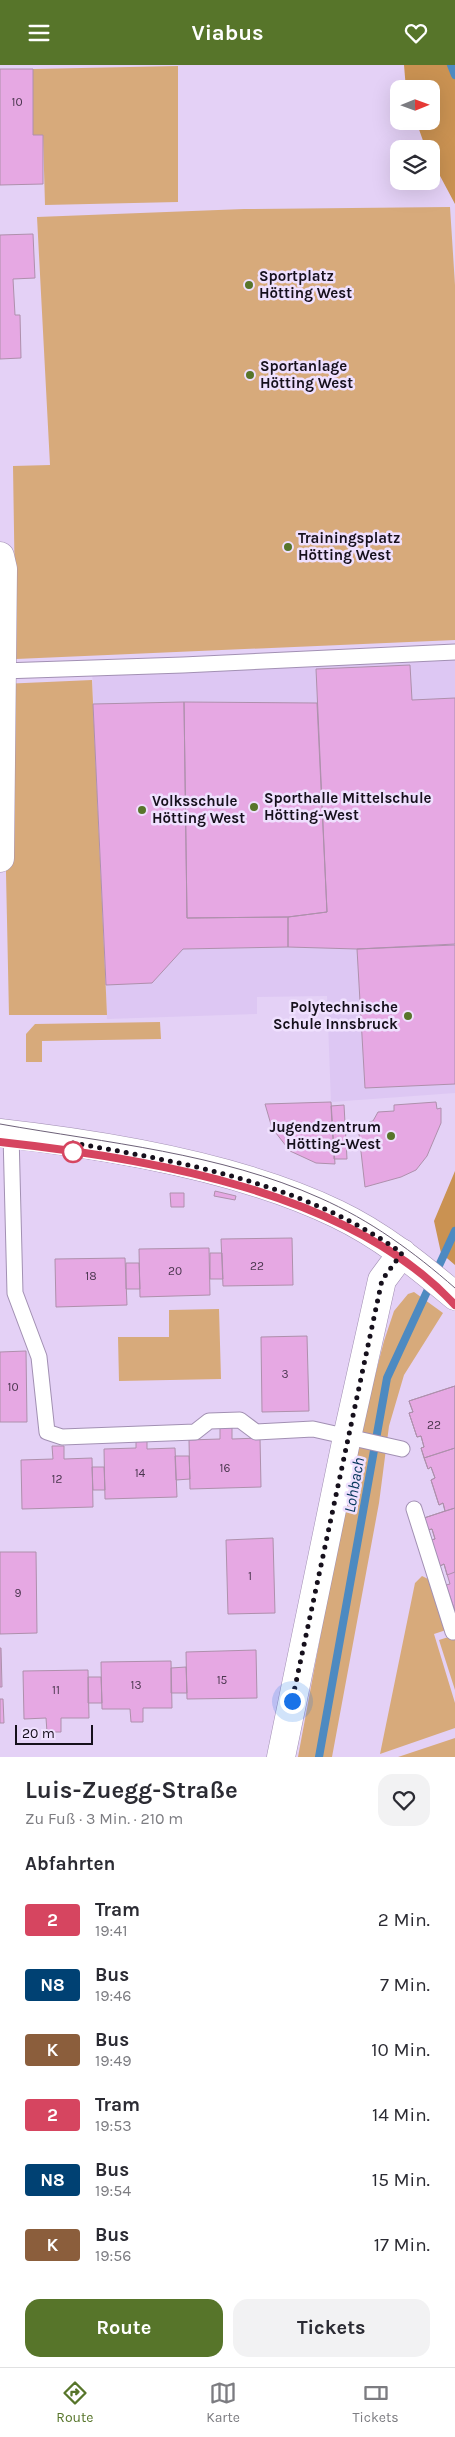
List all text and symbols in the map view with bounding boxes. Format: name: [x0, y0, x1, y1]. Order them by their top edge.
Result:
icon: menu: [25, 19, 53, 47]
icon: heart: [402, 19, 430, 47]
text: Viabus: [191, 20, 264, 46]
north arrow: [390, 80, 440, 130]
map controls: [390, 80, 440, 190]
house number: 10: [11, 95, 23, 109]
button: layers: [390, 140, 440, 190]
place label: Sportplatz Hötting West: [259, 267, 352, 302]
marker: Sportplatz Hötting West: [243, 279, 255, 291]
place label: Sportanlage Hötting West: [260, 357, 353, 392]
marker: Sportanlage Hötting West: [244, 369, 256, 381]
place label: Trainingsplatz Hötting West: [298, 529, 400, 564]
marker: Trainingsplatz Hötting West: [282, 541, 294, 553]
place label: Sporthalle Mittelschule Hötting-West: [264, 789, 432, 824]
place label: Volksschule Hötting West: [152, 792, 245, 827]
marker: Sporthalle Mittelschule Hötting-West: [248, 801, 260, 813]
marker: Volksschule Hötting West: [136, 804, 148, 816]
place label: Polytechnische Schule Innsbruck: [273, 998, 398, 1033]
marker: Polytechnische Schule Innsbruck: [402, 1010, 414, 1022]
place label: Jugendzentrum Hötting-West: [270, 1118, 381, 1153]
marker: Jugendzentrum Hötting-West: [385, 1130, 397, 1142]
unlabelled marker: [62, 1141, 84, 1163]
house number: 22: [250, 1259, 264, 1273]
house number: 20: [168, 1264, 182, 1278]
house number: 18: [85, 1269, 97, 1283]
house number: 3: [281, 1367, 289, 1381]
house number: 10: [7, 1380, 19, 1394]
house number: 22: [427, 1418, 441, 1432]
water label: Lohbach: [340, 1456, 368, 1514]
house number: 16: [220, 1461, 231, 1475]
house number: 14: [135, 1466, 146, 1480]
house number: 12: [52, 1472, 63, 1486]
house number: 1: [248, 1569, 252, 1583]
house number: 9: [15, 1586, 22, 1600]
house number: 15: [217, 1673, 228, 1687]
house number: 13: [130, 1678, 142, 1692]
house number: 11: [52, 1683, 60, 1697]
your location: [280, 1689, 305, 1714]
scale bar: [15, 1722, 92, 1745]
text: 20 m: [22, 1725, 55, 1742]
button: heart: [378, 1774, 430, 1826]
text: Luis-Zuegg-Straße: [25, 1776, 238, 1804]
text: Zu Fuß · 3 Min. · 210 m: [25, 1809, 183, 1828]
text: Abfahrten: [25, 1853, 115, 1875]
text: Tram: [95, 1899, 140, 1921]
text: 2: [47, 1909, 58, 1931]
text: 2 Min.: [378, 1909, 430, 1931]
text: 19:41: [95, 1921, 127, 1940]
text: Bus: [95, 1964, 129, 1986]
text: N8: [40, 1974, 65, 1996]
text: 7 Min.: [380, 1974, 430, 1996]
text: 19:46: [95, 1986, 131, 2005]
text: Bus: [95, 2029, 129, 2051]
text: K: [47, 2039, 58, 2061]
text: 10 Min.: [371, 2039, 430, 2061]
text: 19:49: [95, 2051, 131, 2070]
text: Tram: [95, 2094, 140, 2116]
text: 2: [47, 2104, 58, 2126]
text: 14 Min.: [372, 2104, 430, 2126]
text: 19:53: [95, 2116, 132, 2135]
text: Bus: [95, 2159, 129, 2181]
text: N8: [40, 2169, 65, 2191]
text: 15 Min.: [372, 2169, 430, 2191]
text: 19:54: [95, 2181, 131, 2200]
text: Bus: [95, 2224, 129, 2246]
text: K: [47, 2234, 58, 2256]
text: 17 Min.: [374, 2234, 430, 2256]
text: 19:56: [95, 2246, 131, 2265]
button: Route: [25, 2299, 223, 2357]
button: Tickets: [233, 2299, 430, 2357]
tab: Route: [56, 2379, 93, 2426]
tab: Karte: [206, 2379, 240, 2426]
tab: Tickets: [353, 2379, 399, 2426]

